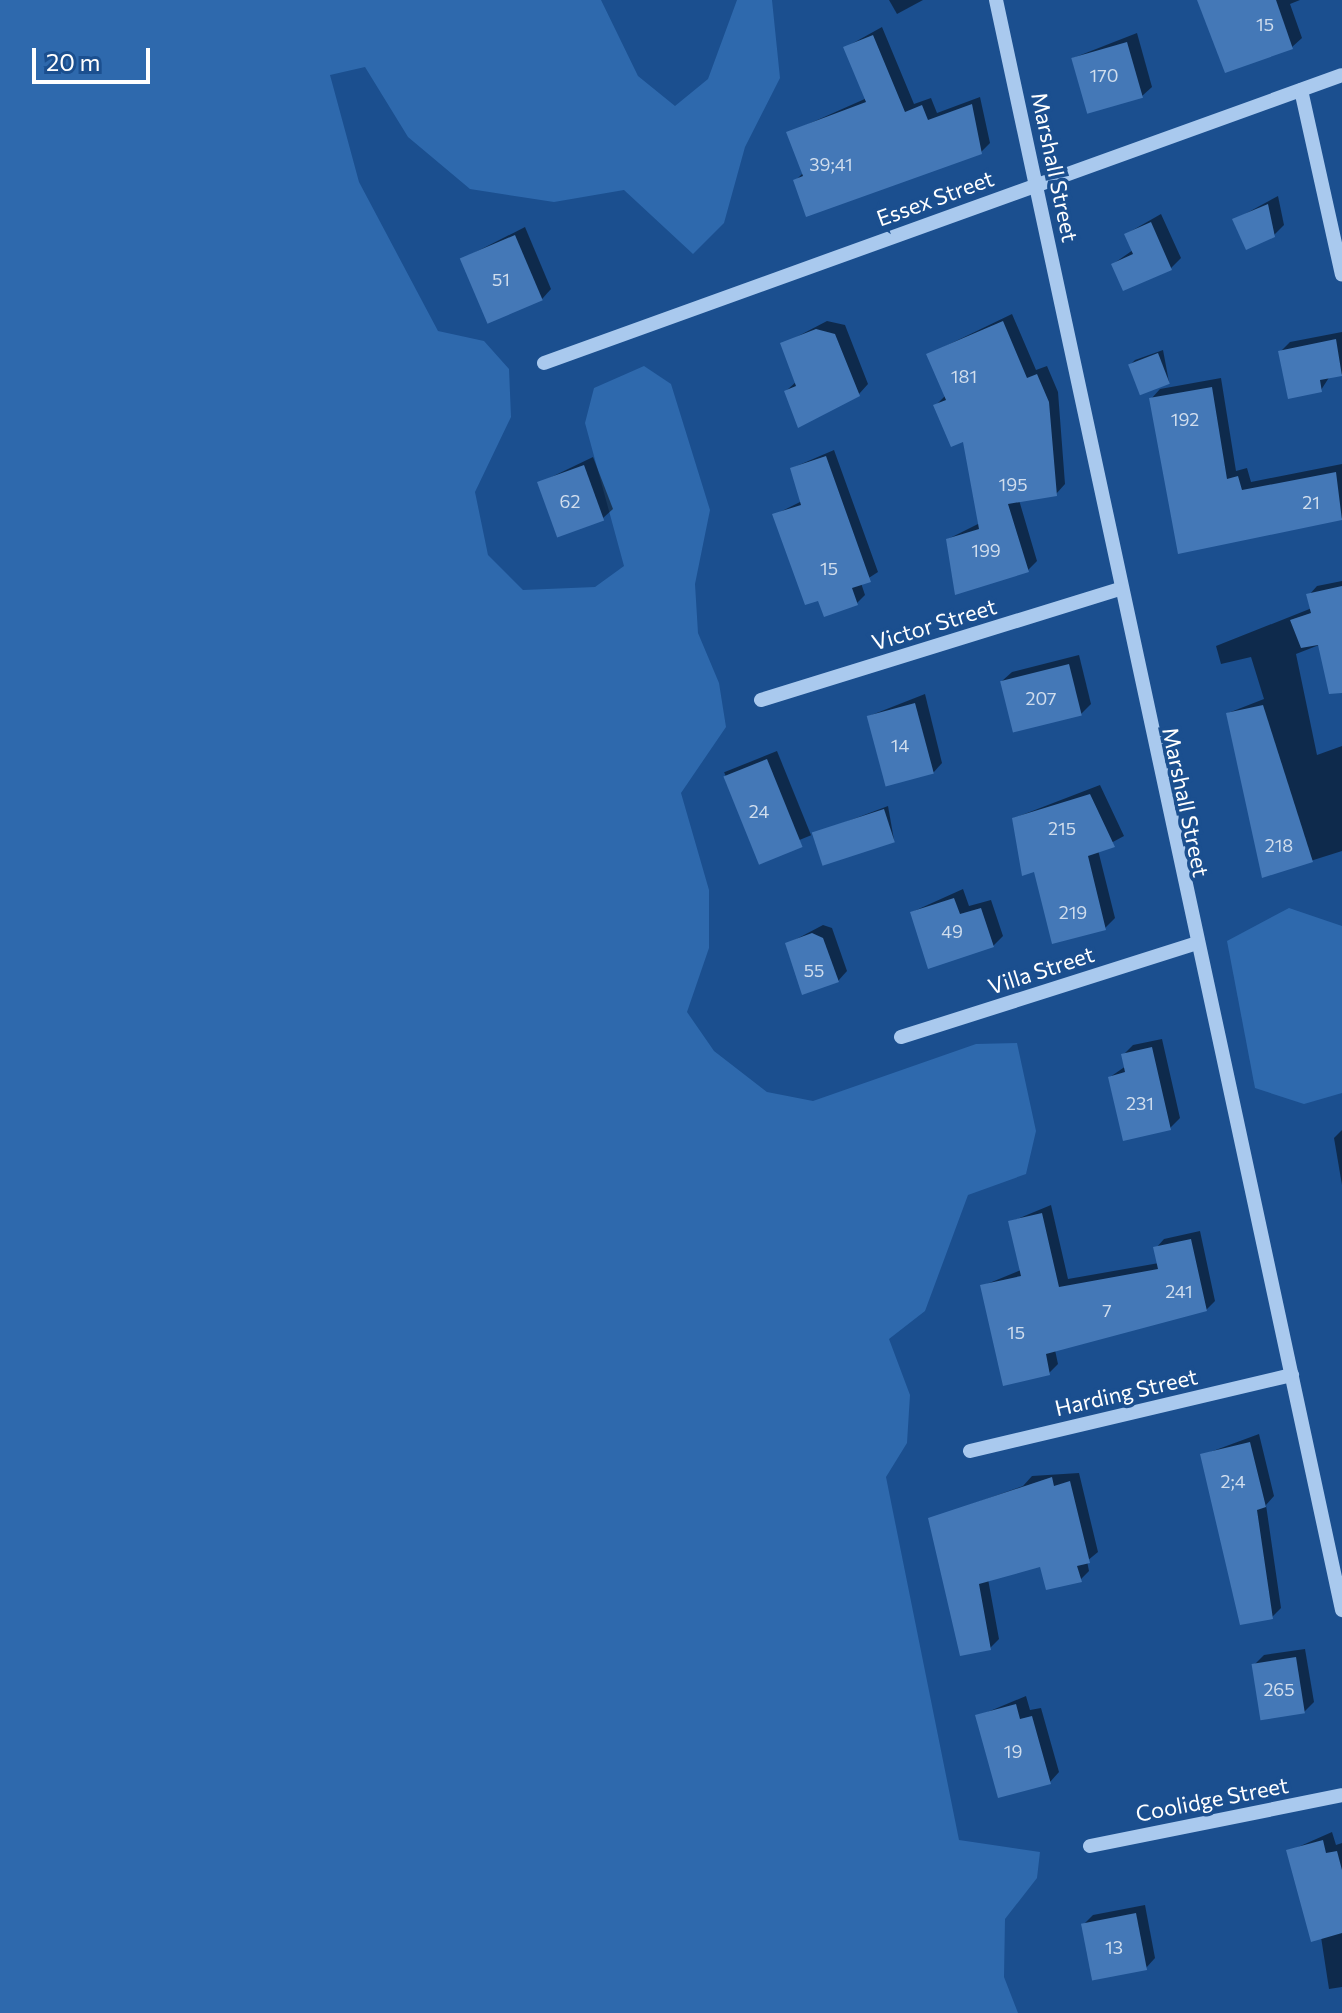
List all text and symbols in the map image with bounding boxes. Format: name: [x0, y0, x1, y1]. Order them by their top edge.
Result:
house number: 15: [1256, 13, 1274, 35]
scale bar: [36, 32, 154, 82]
text: 20 m: [46, 47, 100, 76]
house number: 170: [1090, 64, 1118, 86]
street label: Marshall Street: [1026, 90, 1084, 244]
house number: 39;41: [809, 153, 853, 175]
street label: Essex Street: [873, 165, 997, 231]
house number: 51: [492, 268, 510, 290]
house number: 181: [951, 365, 977, 387]
house number: 192: [1171, 408, 1199, 430]
house number: 195: [999, 473, 1027, 495]
house number: 62: [560, 490, 580, 512]
house number: 21: [1302, 491, 1320, 513]
house number: 199: [971, 539, 1001, 561]
house number: 15: [820, 557, 838, 579]
street label: Victor Street: [869, 593, 999, 655]
house number: 207: [1025, 687, 1057, 709]
street label: Marshall Street: [1157, 725, 1215, 879]
house number: 14: [891, 734, 909, 756]
house number: 24: [749, 800, 769, 822]
house number: 215: [1048, 817, 1076, 839]
house number: 218: [1265, 834, 1293, 856]
house number: 219: [1059, 901, 1087, 923]
house number: 49: [941, 920, 963, 942]
street label: Villa Street: [985, 940, 1097, 1000]
house number: 55: [804, 959, 824, 981]
house number: 231: [1126, 1092, 1154, 1114]
house number: 241: [1165, 1280, 1193, 1302]
house number: 7: [1102, 1299, 1112, 1321]
house number: 15: [1007, 1321, 1025, 1343]
street label: Harding Street: [1052, 1363, 1200, 1421]
house number: 2;4: [1220, 1470, 1246, 1492]
house number: 265: [1263, 1678, 1295, 1700]
house number: 19: [1004, 1740, 1022, 1762]
street label: Coolidge Street: [1133, 1771, 1291, 1827]
house number: 13: [1105, 1936, 1123, 1958]

